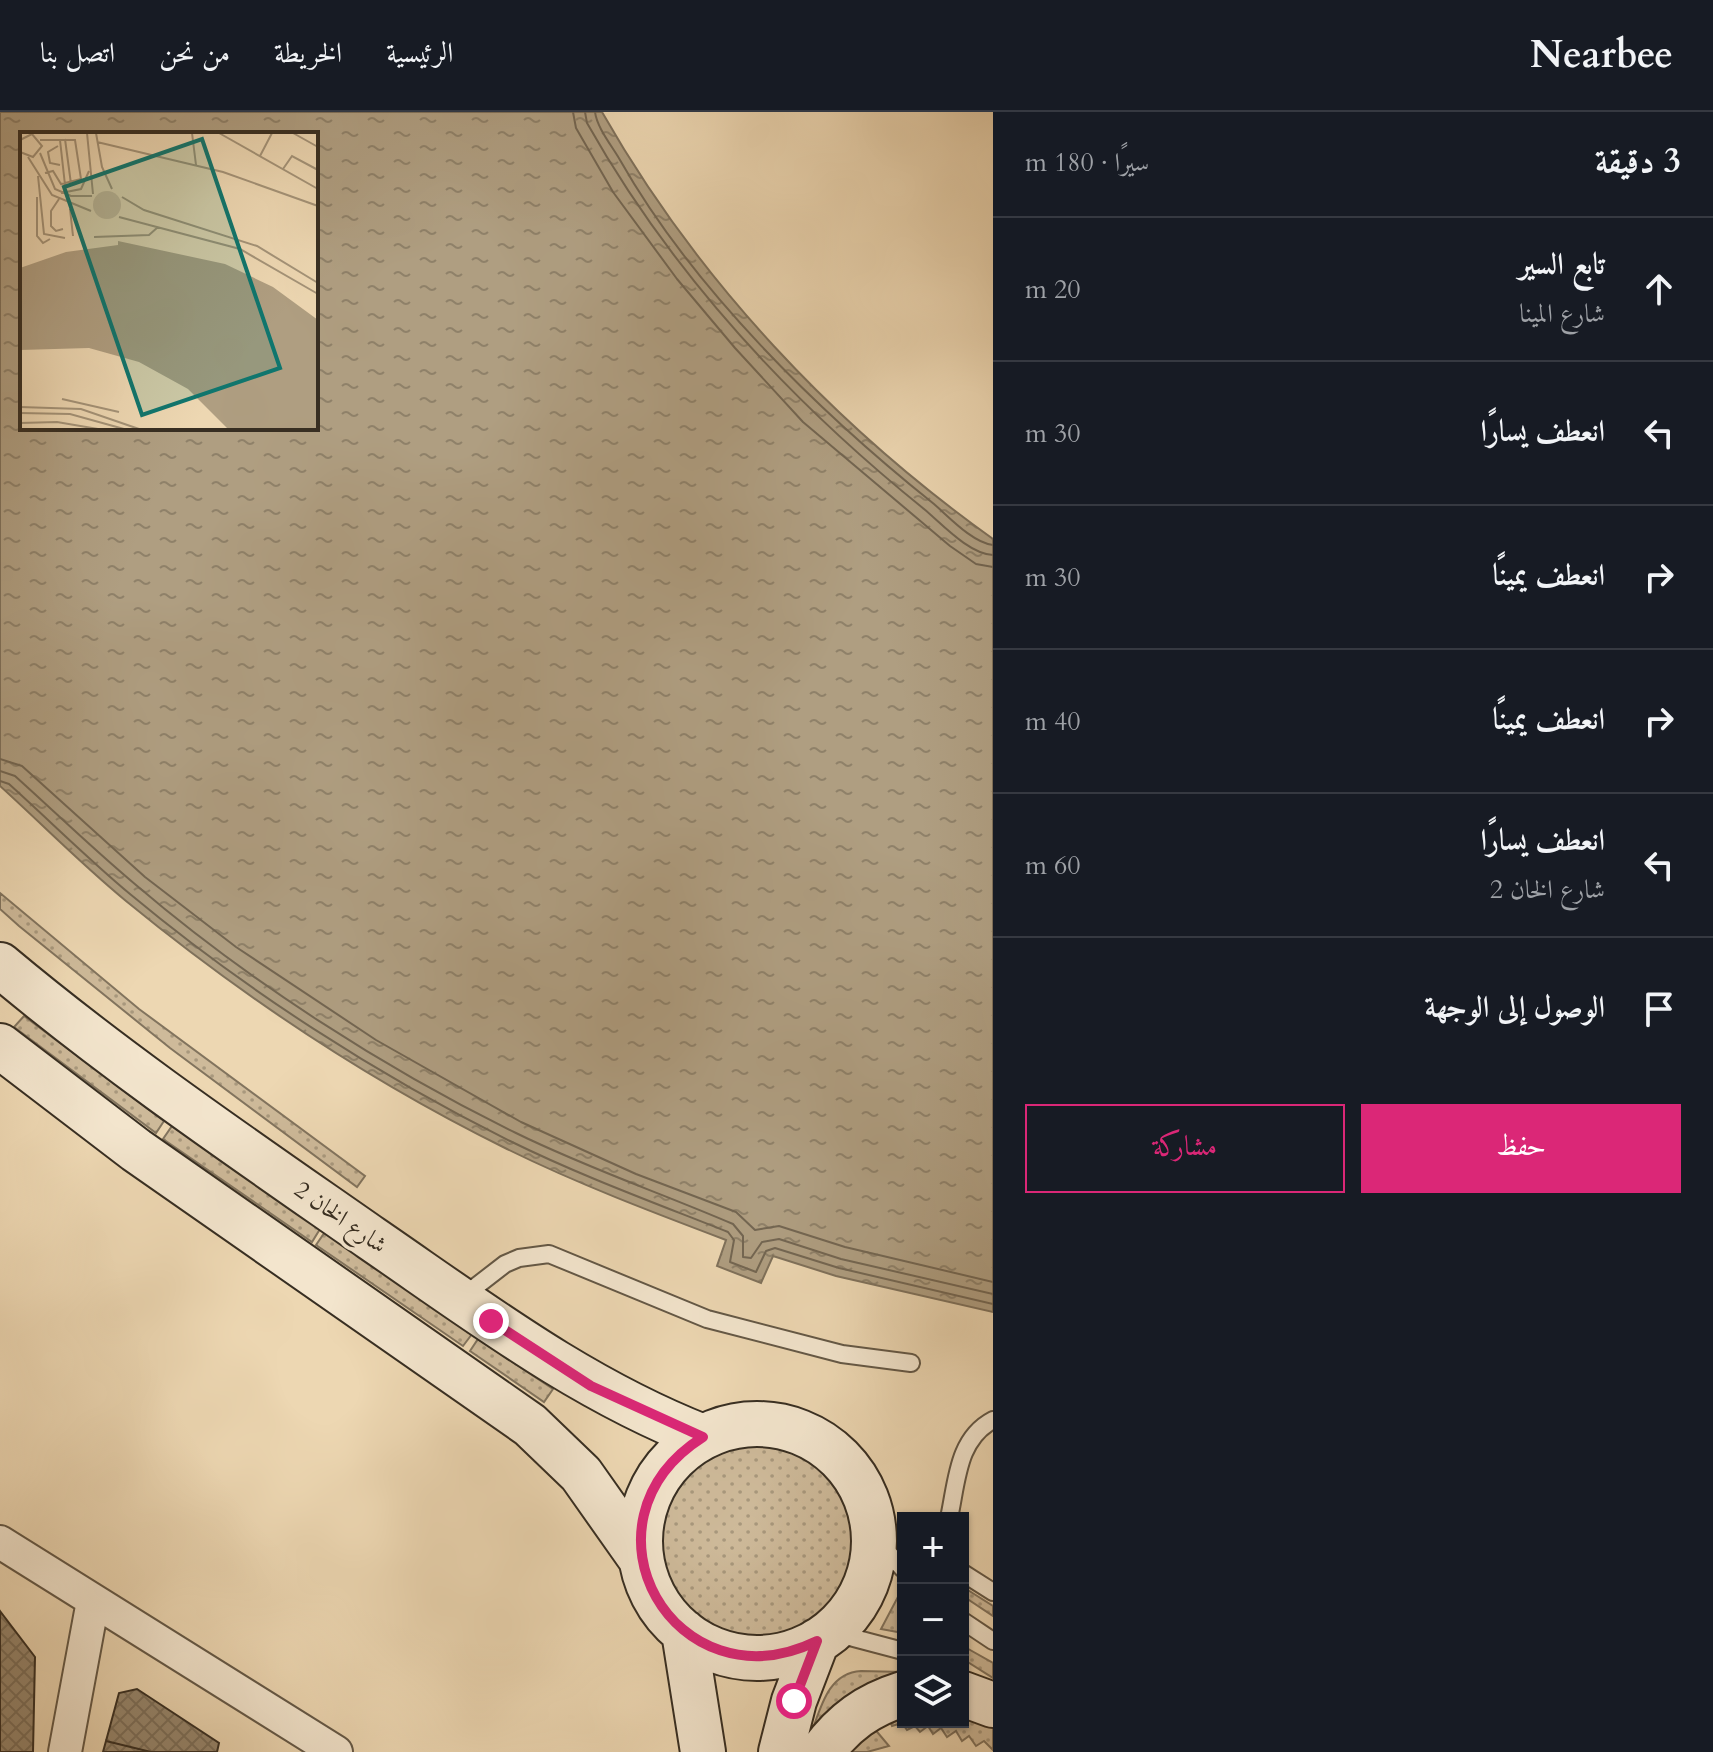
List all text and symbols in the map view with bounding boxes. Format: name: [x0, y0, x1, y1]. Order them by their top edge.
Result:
text: Nearbee: [1530, 29, 1673, 81]
text: اتصل بنا: [40, 34, 115, 72]
text: من نحن: [159, 34, 230, 72]
text: الخريطة: [274, 34, 342, 72]
text: الرئيسية: [386, 34, 453, 72]
inset map: [20, 132, 318, 430]
text: 3 دقيقة: [1595, 138, 1681, 184]
text: سيرًا · 180 m: [1025, 145, 1149, 180]
text: تابع السير: [1519, 244, 1605, 285]
icon: ahead: [1637, 267, 1681, 311]
text: 20 m: [1025, 272, 1081, 307]
text: شارع المينا: [1519, 296, 1605, 331]
text: انعطف يسارًا: [1480, 411, 1605, 452]
icon: left: [1637, 411, 1681, 455]
text: 30 m: [1025, 416, 1081, 451]
text: انعطف يمينًا: [1492, 555, 1605, 596]
icon: right: [1637, 555, 1681, 599]
text: 30 m: [1025, 560, 1081, 595]
text: انعطف يمينًا: [1492, 699, 1605, 740]
icon: right: [1637, 699, 1681, 743]
text: 40 m: [1025, 704, 1081, 739]
text: انعطف يسارًا: [1480, 820, 1605, 861]
icon: left: [1637, 843, 1681, 887]
text: 60 m: [1025, 848, 1081, 883]
text: شارع الخان 2: [1490, 872, 1605, 907]
text: الوصول إلى الوجهة: [1425, 987, 1605, 1028]
icon: arrive: [1637, 987, 1681, 1031]
button: مشاركة: [1025, 1104, 1345, 1193]
button: حفظ: [1361, 1104, 1681, 1193]
street label: شارع الخان 2: [286, 1173, 394, 1264]
route end: [473, 1303, 509, 1339]
map controls: [897, 1512, 969, 1728]
button: +: [897, 1512, 969, 1584]
button: −: [897, 1584, 969, 1656]
button: layers: [897, 1656, 969, 1728]
route start: [776, 1683, 812, 1719]

